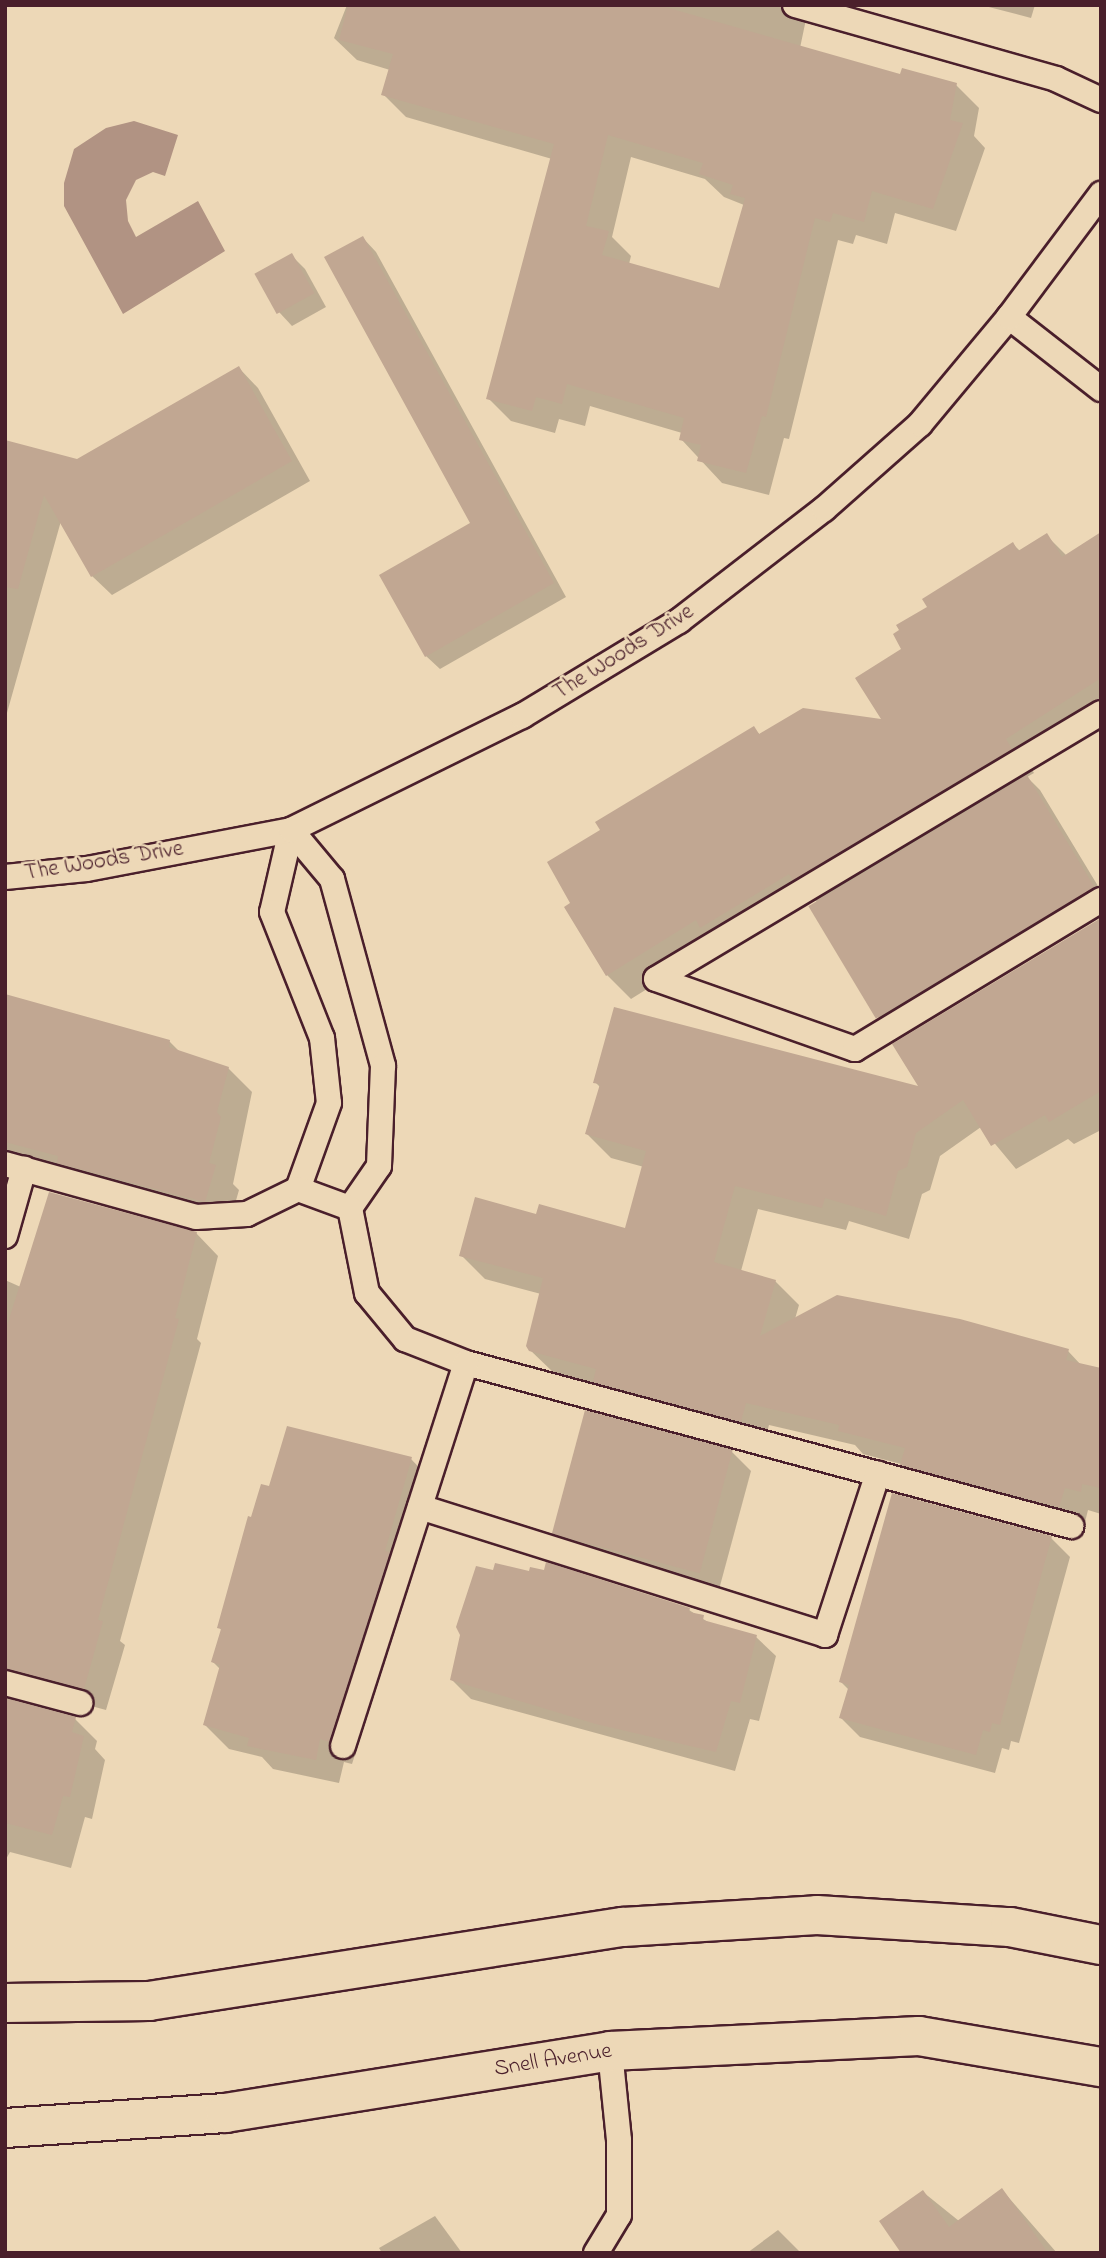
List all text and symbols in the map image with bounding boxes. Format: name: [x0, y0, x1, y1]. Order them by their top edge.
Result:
street label: The Woods Drive: [549, 599, 699, 707]
street label: The Woods Drive: [23, 836, 185, 888]
street label: Snell Avenue: [492, 2038, 614, 2084]

